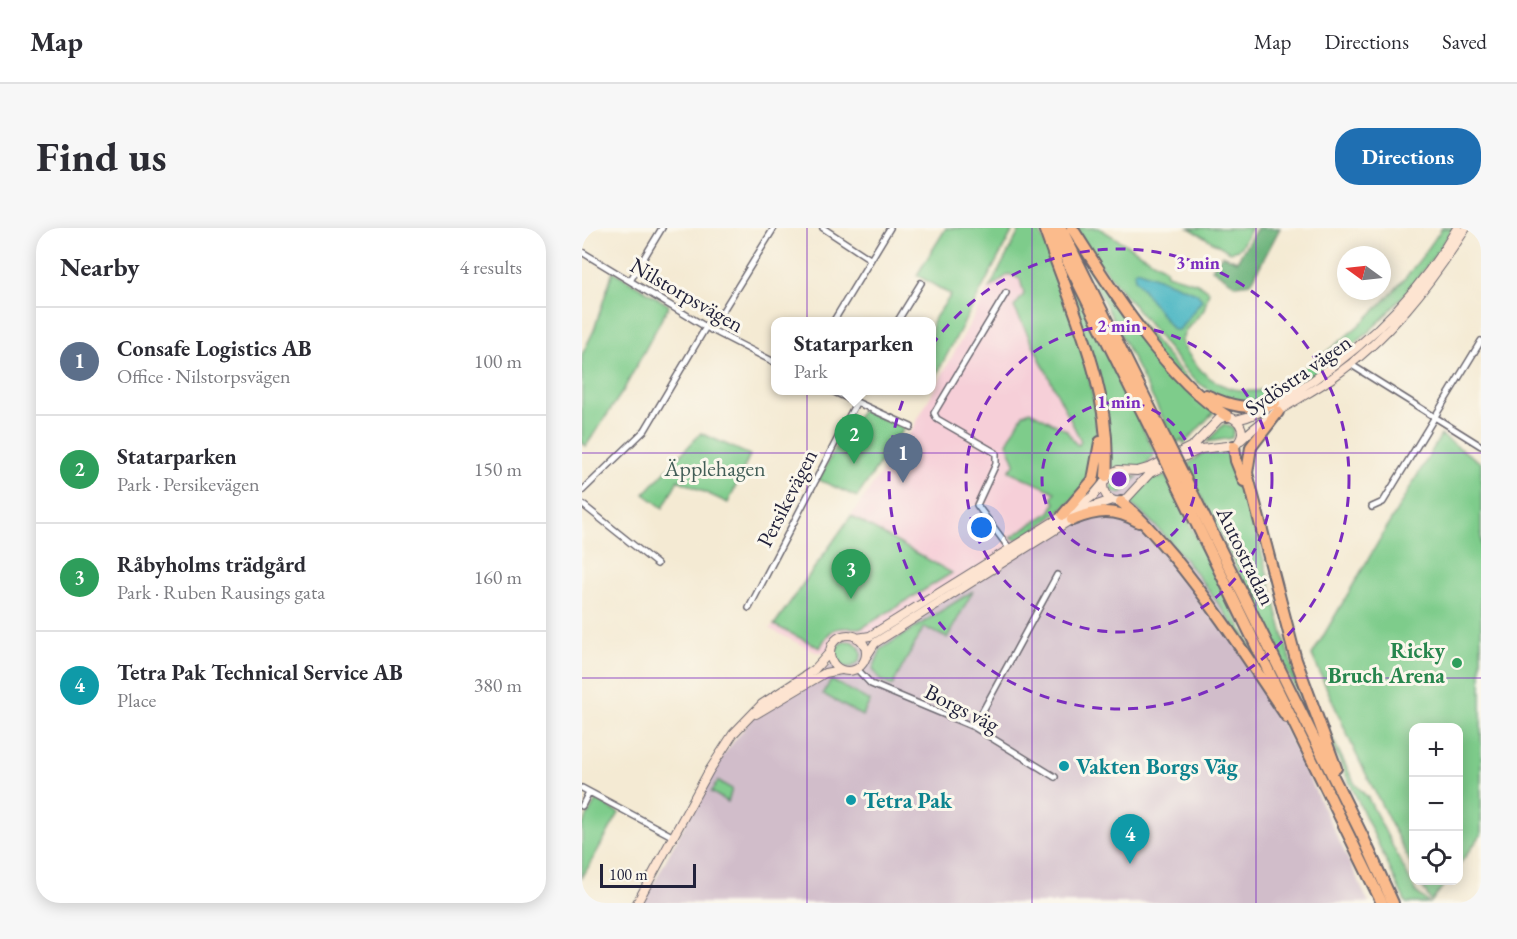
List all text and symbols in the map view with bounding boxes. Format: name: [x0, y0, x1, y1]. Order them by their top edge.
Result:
text: Map: [30, 23, 83, 59]
text: Map: [1254, 28, 1291, 55]
text: Directions: [1324, 28, 1409, 55]
text: Saved: [1442, 28, 1487, 55]
button: Directions: [1335, 128, 1481, 185]
text: Find us: [36, 129, 167, 184]
north arrow: [1337, 246, 1391, 300]
text: Nearby: [60, 250, 140, 284]
street label: Nilstorpsvägen: [625, 251, 749, 339]
text: 3 min: [1176, 251, 1220, 274]
text: 4 results: [459, 254, 522, 280]
text: 2 min: [1097, 314, 1141, 337]
popup: [771, 317, 936, 395]
street label: Sydöstra vägen: [1239, 327, 1357, 422]
text: Statarparken: [794, 329, 913, 358]
text: Consafe Logistics AB: [117, 334, 311, 363]
text: 1: [74, 348, 85, 374]
text: 100 m: [474, 348, 522, 374]
text: Park: [794, 358, 828, 384]
text: Office · Nilstorpsvägen: [117, 363, 291, 389]
text: 1 min: [1097, 390, 1141, 413]
pin: 2: [834, 414, 874, 464]
pin: 1: [884, 434, 922, 483]
text: Statarparken: [117, 442, 237, 471]
street label: Persikevägen: [750, 444, 824, 552]
park label: Äpplehagen: [663, 454, 766, 483]
text: 2: [74, 456, 85, 482]
text: 150 m: [474, 456, 522, 482]
centre of rings: [1109, 469, 1129, 489]
text: Park · Persikevägen: [117, 471, 260, 497]
street label: Autostradan: [1209, 501, 1282, 610]
your location: [967, 513, 996, 542]
text: Råbyholms trädgård: [117, 550, 306, 579]
pin: 3: [832, 550, 870, 599]
text: 3: [74, 564, 85, 590]
text: 160 m: [474, 564, 522, 590]
text: Park · Ruben Rausings gata: [117, 579, 325, 605]
place label: Ricky Bruch Arena: [1328, 636, 1445, 690]
marker: Ricky Bruch Arena: [1450, 656, 1464, 670]
text: Tetra Pak Technical Service AB: [117, 658, 403, 687]
text: 4: [74, 672, 85, 698]
text: 380 m: [474, 672, 522, 698]
street label: Borgs väg: [920, 677, 1005, 739]
text: Place: [117, 687, 156, 713]
map controls: [1409, 723, 1463, 885]
button: +: [1409, 723, 1463, 777]
place label: Vakten Borgs Väg: [1076, 752, 1239, 781]
marker: Vakten Borgs Väg: [1057, 759, 1071, 773]
button: −: [1409, 777, 1463, 831]
place label: Tetra Pak: [863, 786, 953, 815]
marker: Tetra Pak: [844, 793, 858, 807]
pin: 4: [1110, 814, 1150, 864]
button: locate: [1409, 831, 1463, 885]
scale bar: [600, 861, 696, 888]
text: 100 m: [609, 864, 648, 885]

